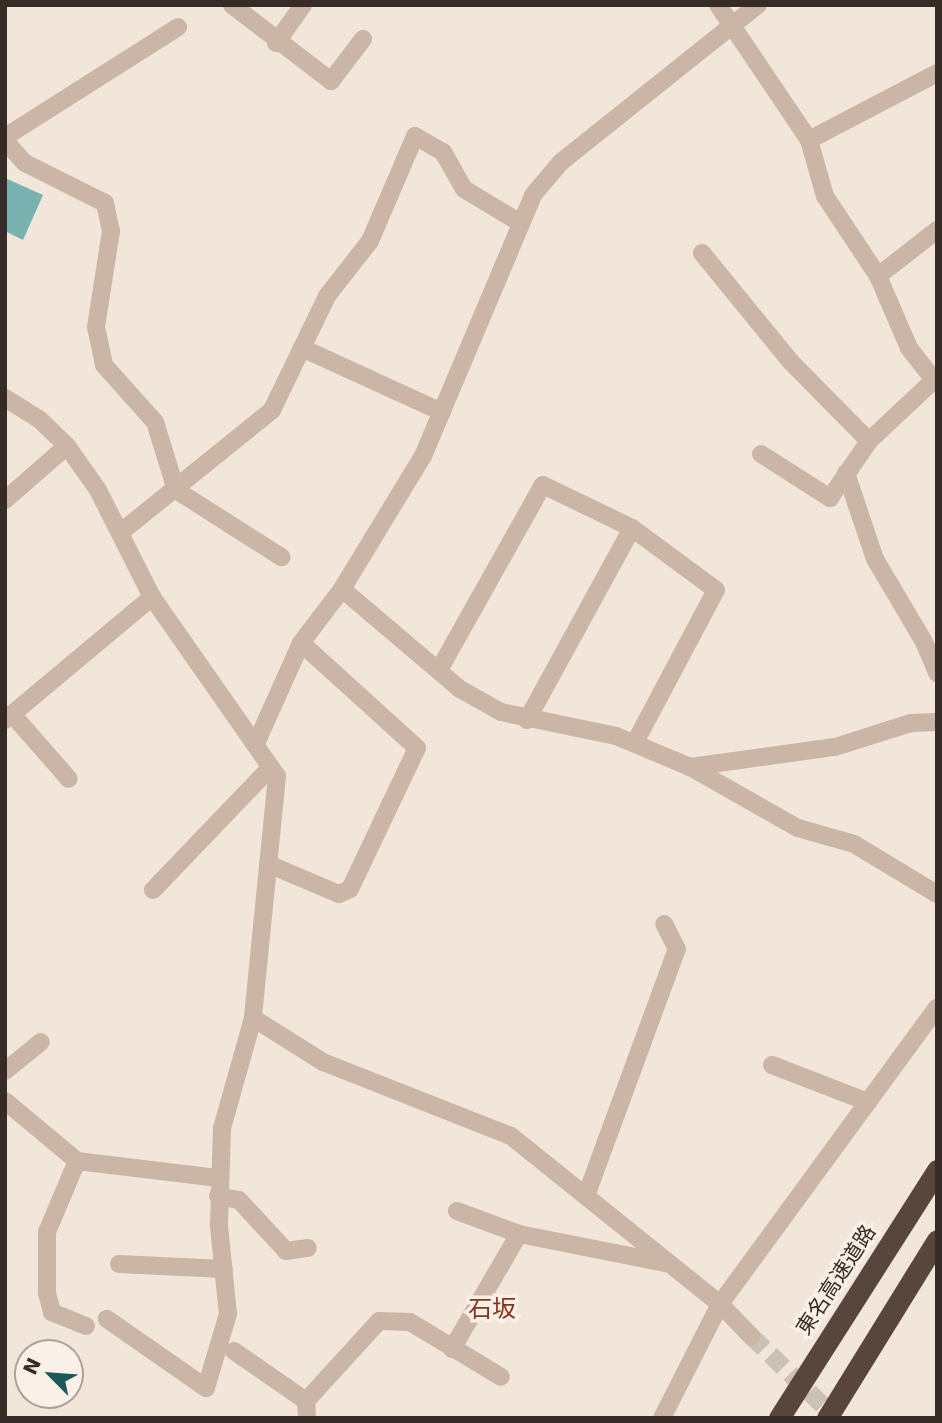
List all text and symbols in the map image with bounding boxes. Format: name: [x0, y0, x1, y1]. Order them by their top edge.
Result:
street label: 東名高速道路: [791, 1220, 881, 1340]
district label: 石坂: [468, 1296, 516, 1324]
north arrow: [14, 1339, 84, 1409]
text: N: [18, 1354, 45, 1378]

